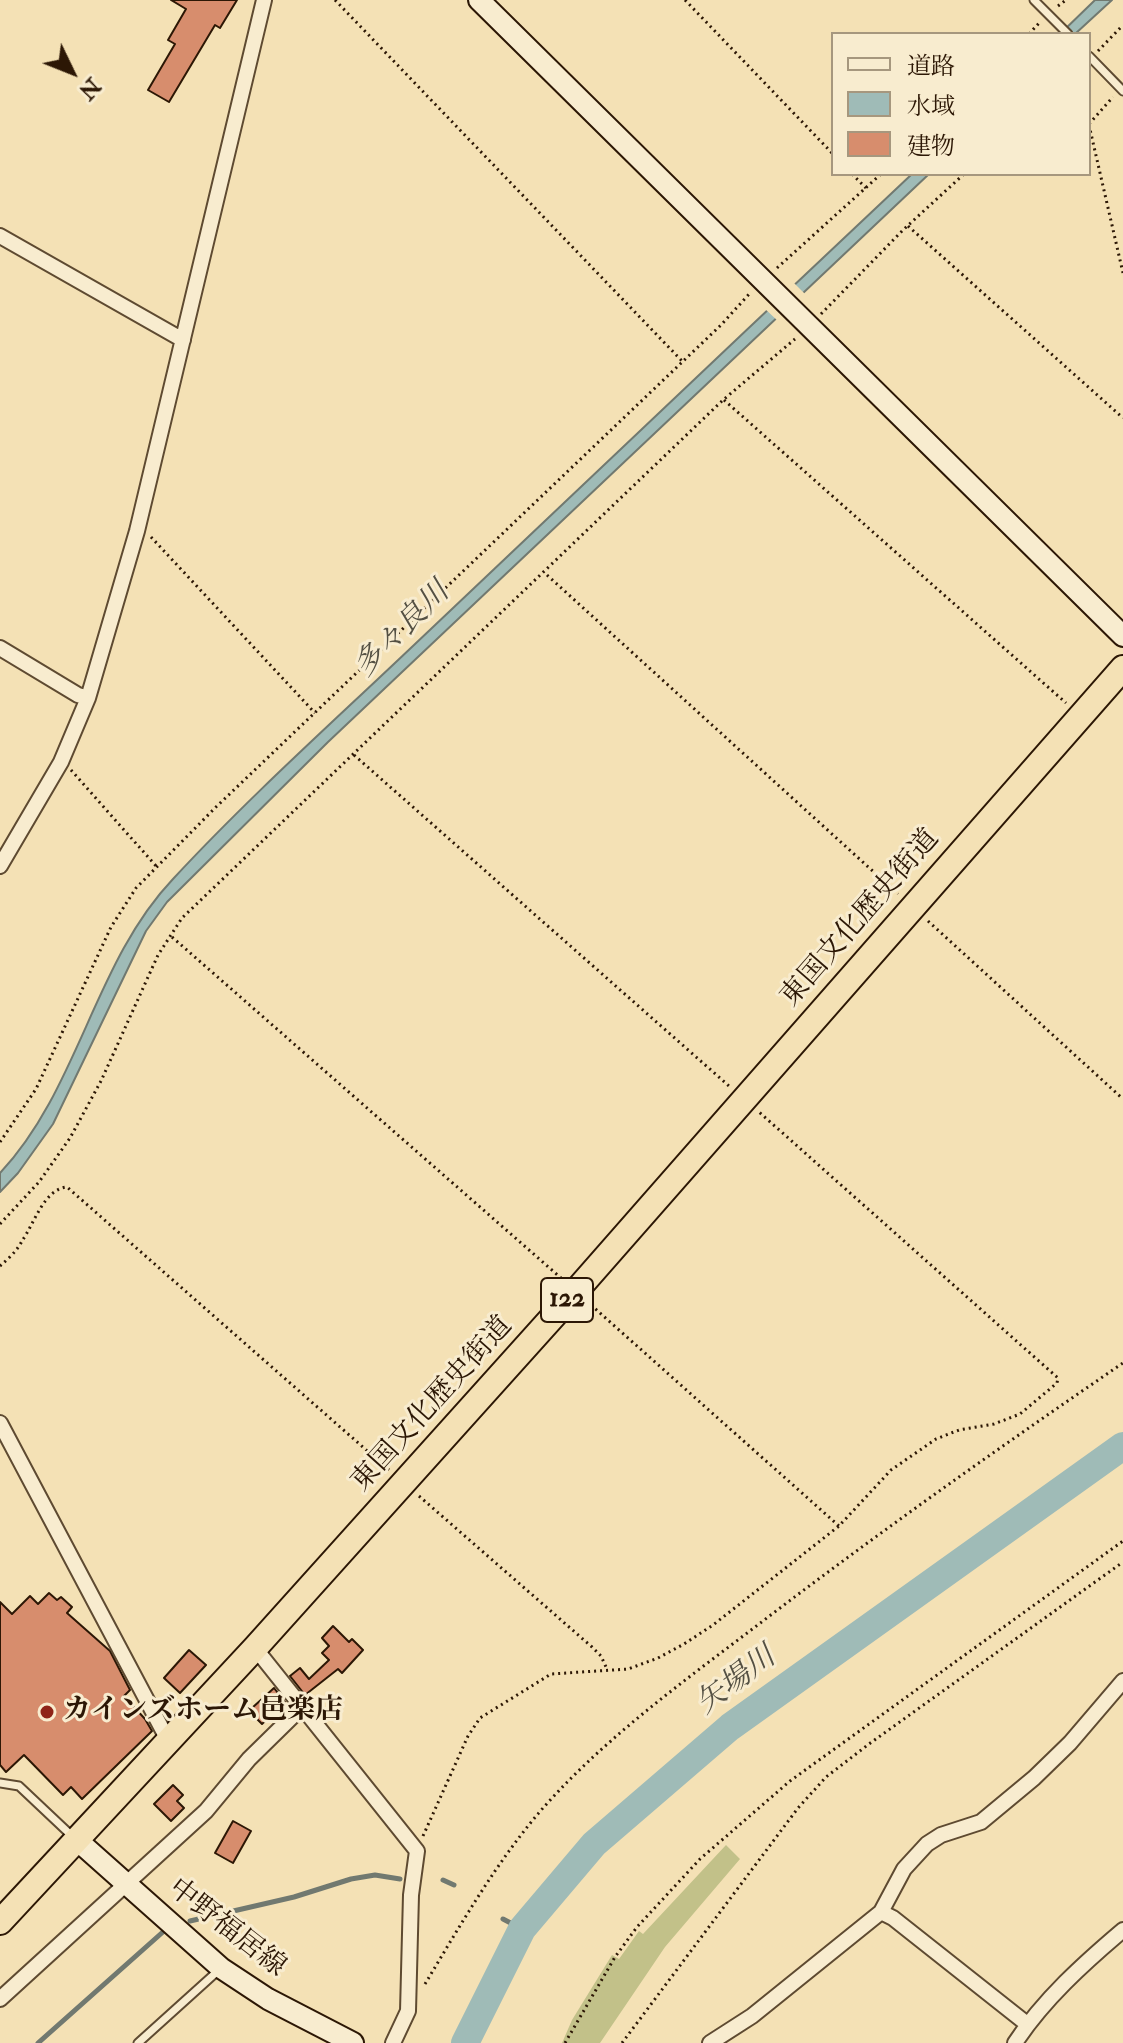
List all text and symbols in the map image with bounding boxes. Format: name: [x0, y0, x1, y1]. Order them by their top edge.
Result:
north arrow: [32, 32, 112, 112]
legend: [831, 32, 1091, 176]
text: 道路: [907, 51, 955, 82]
text: N: [73, 72, 107, 105]
text: 水域: [907, 91, 955, 122]
text: 建物: [907, 131, 955, 162]
water label: 多々良川: [348, 576, 458, 686]
street label: 東国文化歴史街道: [775, 823, 947, 1015]
road number: 122: [541, 1278, 593, 1322]
street label: 東国文化歴史街道: [346, 1311, 520, 1499]
water label: 矢場川: [690, 1641, 784, 1723]
place label: カインズホーム邑楽店: [63, 1695, 343, 1729]
marker: カインズホーム邑楽店: [38, 1703, 56, 1721]
street label: 中野福居線: [160, 1873, 292, 1985]

